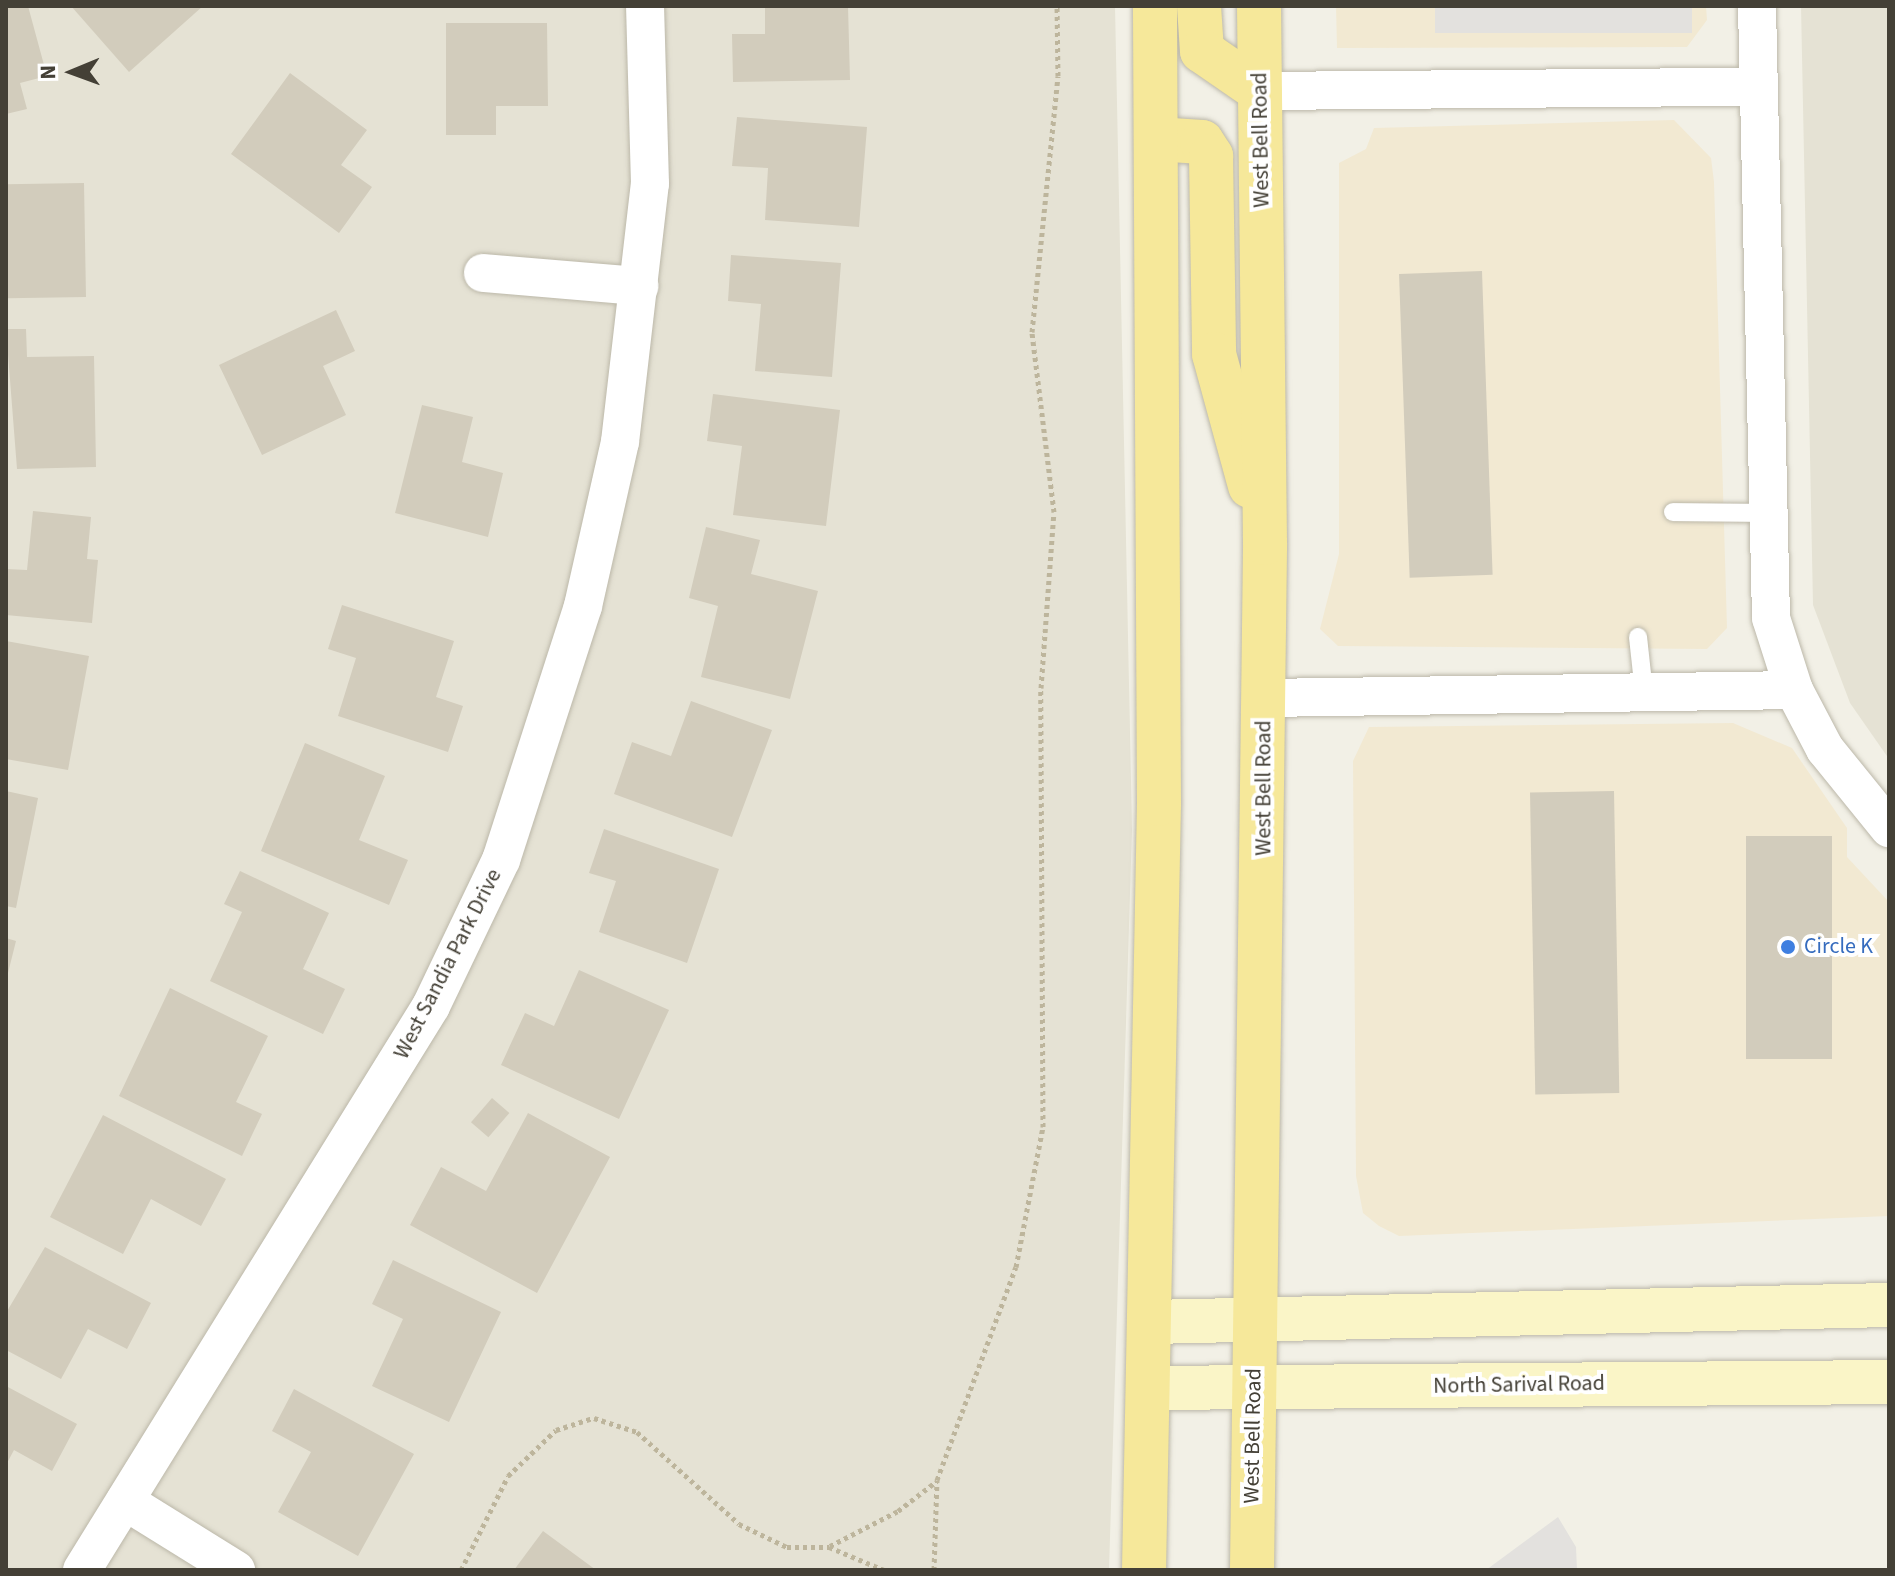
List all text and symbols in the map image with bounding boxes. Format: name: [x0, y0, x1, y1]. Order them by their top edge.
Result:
north arrow: [32, 32, 112, 112]
text: N: [32, 65, 64, 80]
street label: West Bell Road: [1247, 72, 1275, 208]
street label: West Bell Road: [1251, 720, 1277, 856]
street label: West Sandia Park Drive: [389, 864, 507, 1064]
place label: Circle K: [1804, 934, 1873, 960]
marker: Circle K: [1779, 938, 1797, 956]
street label: West Bell Road: [1239, 1368, 1267, 1504]
street label: North Sarival Road: [1433, 1370, 1605, 1400]

